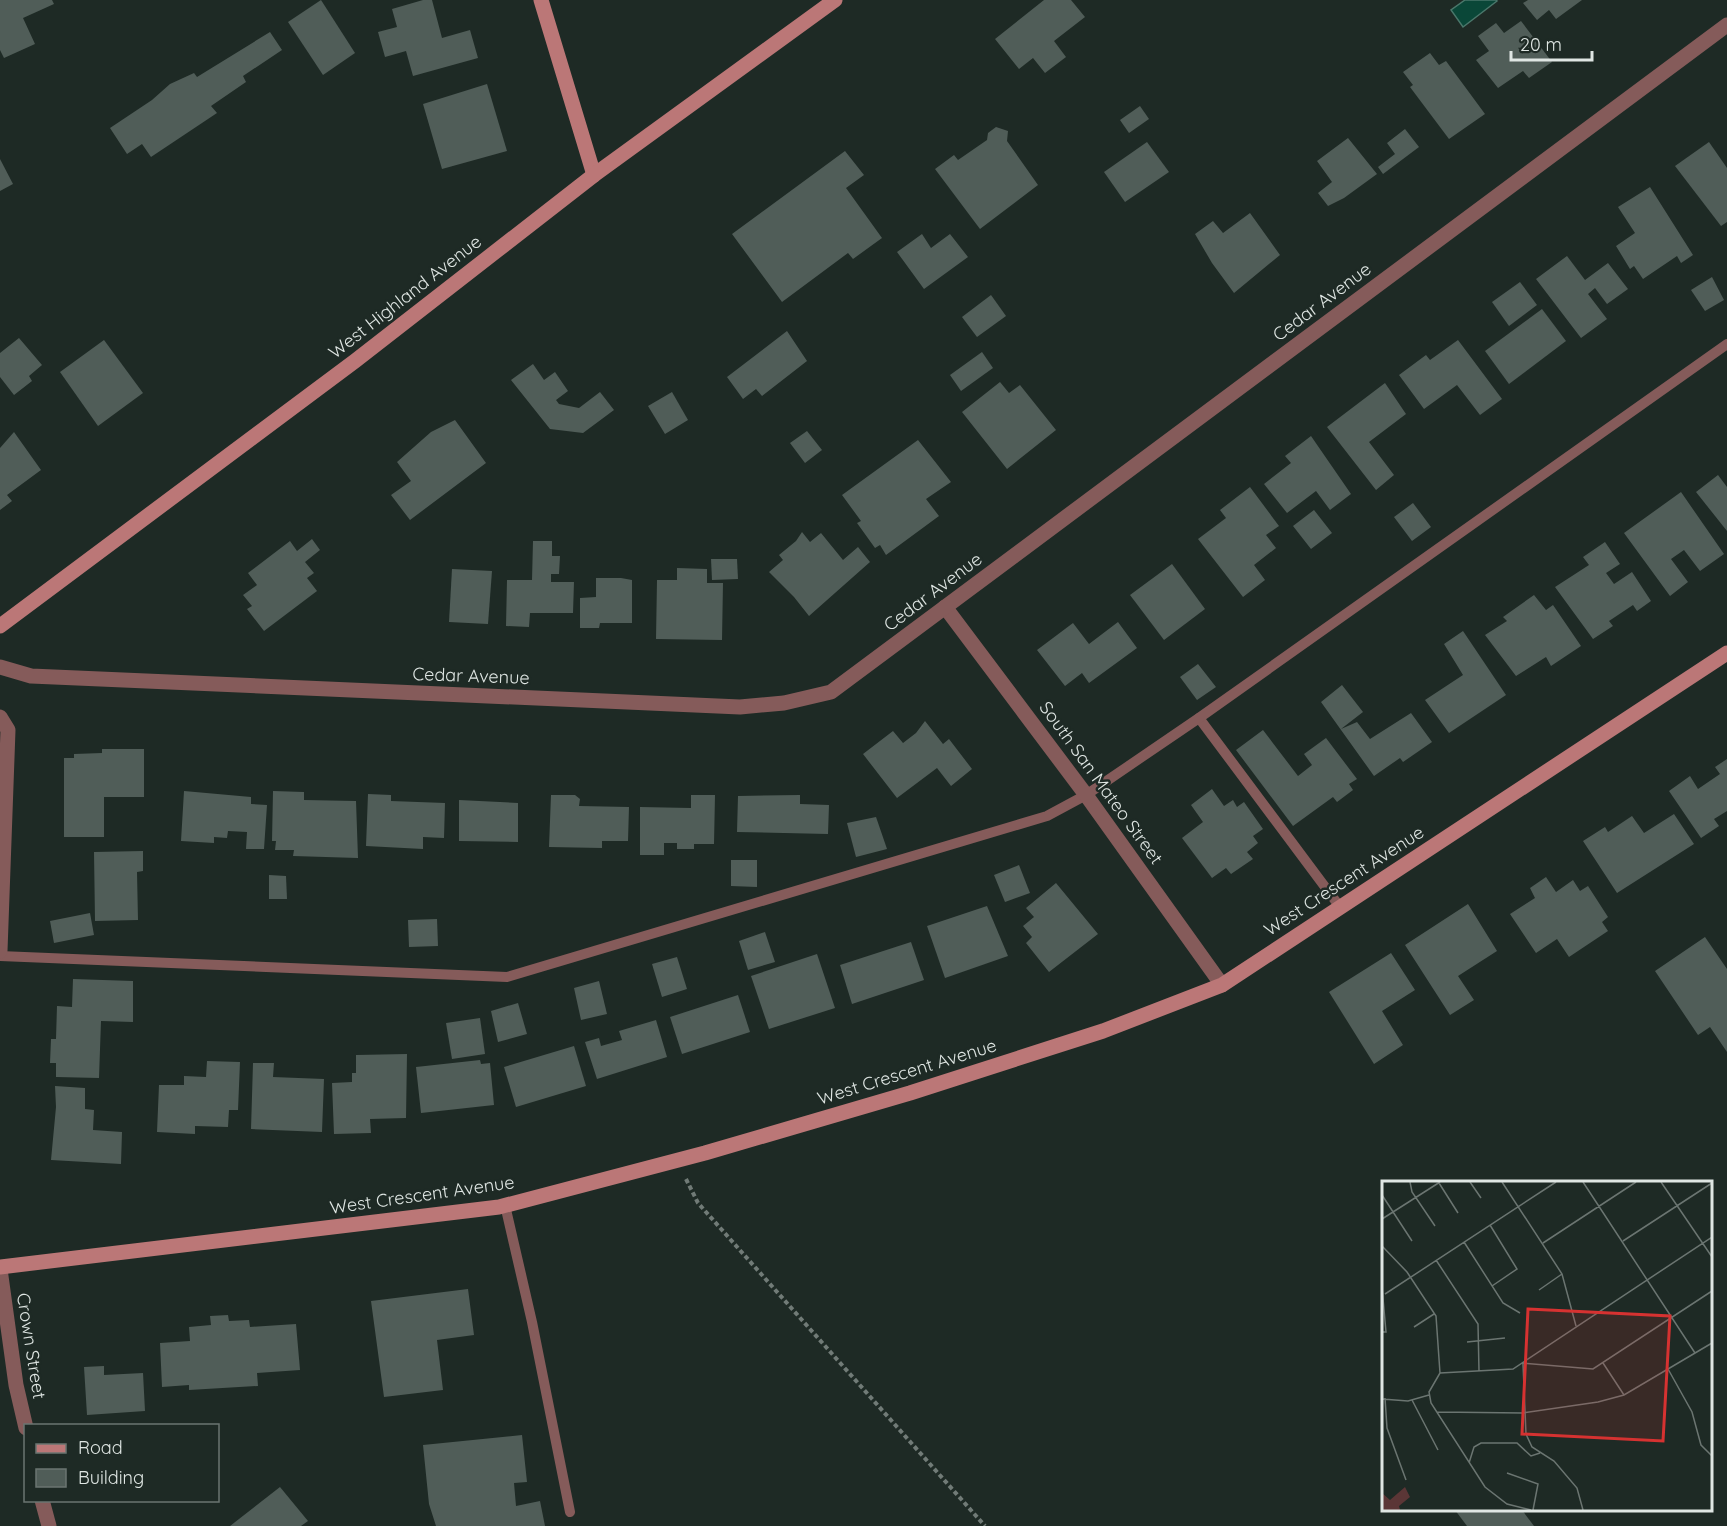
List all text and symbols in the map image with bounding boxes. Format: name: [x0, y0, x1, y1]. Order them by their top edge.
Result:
scale bar: [1511, 24, 1592, 62]
text: 20 m: [1520, 33, 1562, 56]
street label: West Highland Avenue: [324, 230, 486, 363]
street label: Cedar Avenue: [1268, 257, 1375, 346]
street label: Cedar Avenue: [879, 547, 986, 636]
street label: Cedar Avenue: [412, 662, 530, 689]
street label: South San Mateo Street: [1035, 697, 1168, 869]
street label: West Crescent Avenue: [1259, 820, 1428, 941]
street label: West Crescent Avenue: [814, 1033, 999, 1110]
street label: West Crescent Avenue: [328, 1170, 516, 1219]
inset map: [1382, 1181, 1712, 1511]
street label: Crown Street: [12, 1291, 51, 1401]
legend: [24, 1424, 219, 1502]
text: Road: [78, 1436, 123, 1459]
text: Building: [78, 1466, 144, 1489]

